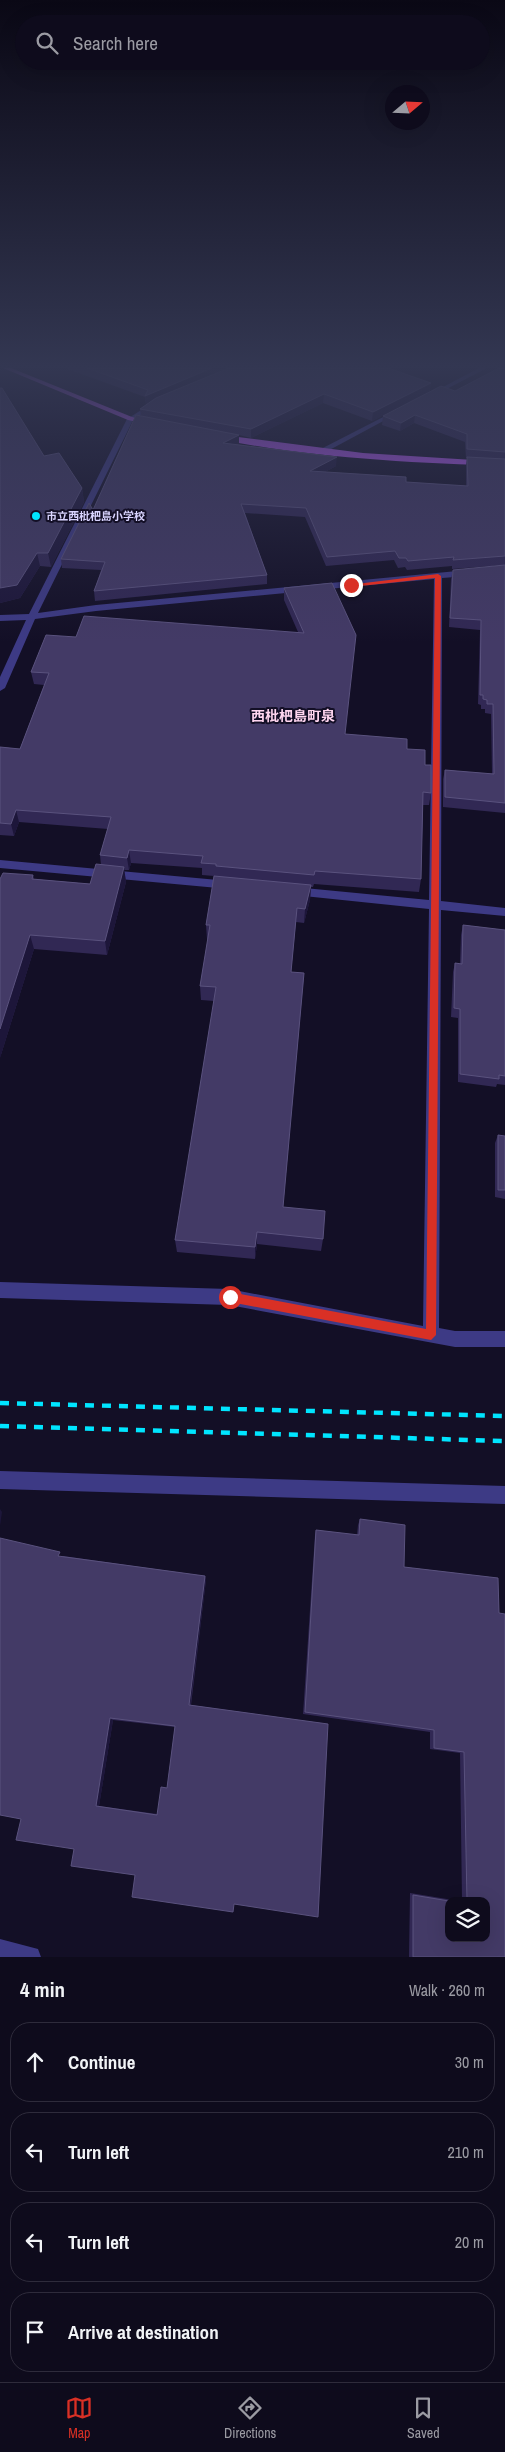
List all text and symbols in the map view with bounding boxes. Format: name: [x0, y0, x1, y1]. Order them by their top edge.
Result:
search box: [15, 15, 490, 70]
icon: search: [33, 29, 61, 57]
text: Search here: [73, 30, 158, 56]
north arrow: [385, 85, 430, 130]
place label: 市立西枇杷島小学校: [46, 509, 145, 523]
marker: 市立西枇杷島小学校: [30, 510, 42, 522]
route end: [340, 574, 363, 597]
district label: 西枇杷島町泉: [251, 707, 335, 725]
route start: [219, 1286, 242, 1309]
map controls: [445, 1897, 490, 1942]
button: layers: [445, 1897, 490, 1942]
text: 4 min: [20, 1975, 65, 2004]
text: Walk · 260 m: [409, 1979, 485, 2001]
icon: ahead: [21, 2048, 49, 2076]
text: Continue: [68, 2049, 136, 2075]
text: 30 m: [455, 2051, 484, 2073]
icon: left: [21, 2138, 49, 2166]
text: Turn left: [68, 2139, 129, 2165]
text: 210 m: [448, 2141, 484, 2163]
icon: left: [21, 2228, 49, 2256]
text: Turn left: [68, 2229, 129, 2255]
text: 20 m: [455, 2231, 484, 2253]
icon: arrive: [21, 2318, 49, 2346]
text: Arrive at destination: [68, 2319, 219, 2345]
tab: Map: [65, 2394, 93, 2442]
tab: Directions: [224, 2394, 276, 2442]
tab: Saved: [407, 2394, 440, 2442]

